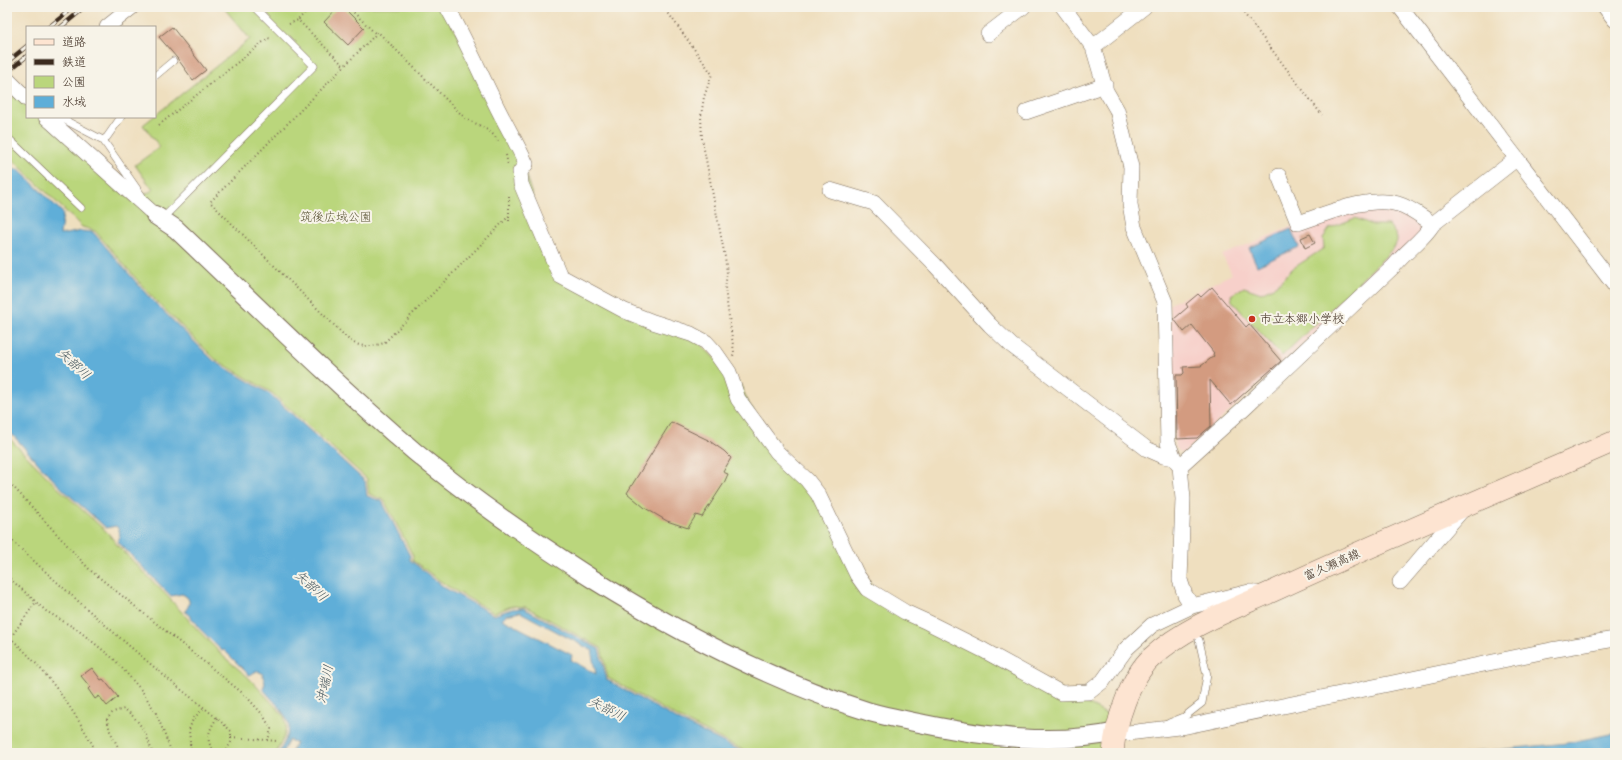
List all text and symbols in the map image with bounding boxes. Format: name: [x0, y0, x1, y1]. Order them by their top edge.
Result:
legend: [26, 26, 156, 118]
text: 道路: [62, 35, 86, 50]
text: 鉄道: [62, 55, 86, 70]
text: 公園: [62, 75, 86, 90]
text: 水域: [62, 95, 86, 110]
park label: 筑後広域公園: [300, 210, 372, 225]
place label: 市立本郷小学校: [1260, 312, 1344, 327]
marker: 市立本郷小学校: [1247, 314, 1257, 324]
water label: 矢部川: [54, 345, 94, 383]
street label: 富久瀬高線: [1302, 546, 1362, 584]
water label: 矢部川: [291, 567, 331, 605]
water label: 沖端川: [313, 663, 337, 705]
water label: 矢部川: [586, 693, 628, 725]

